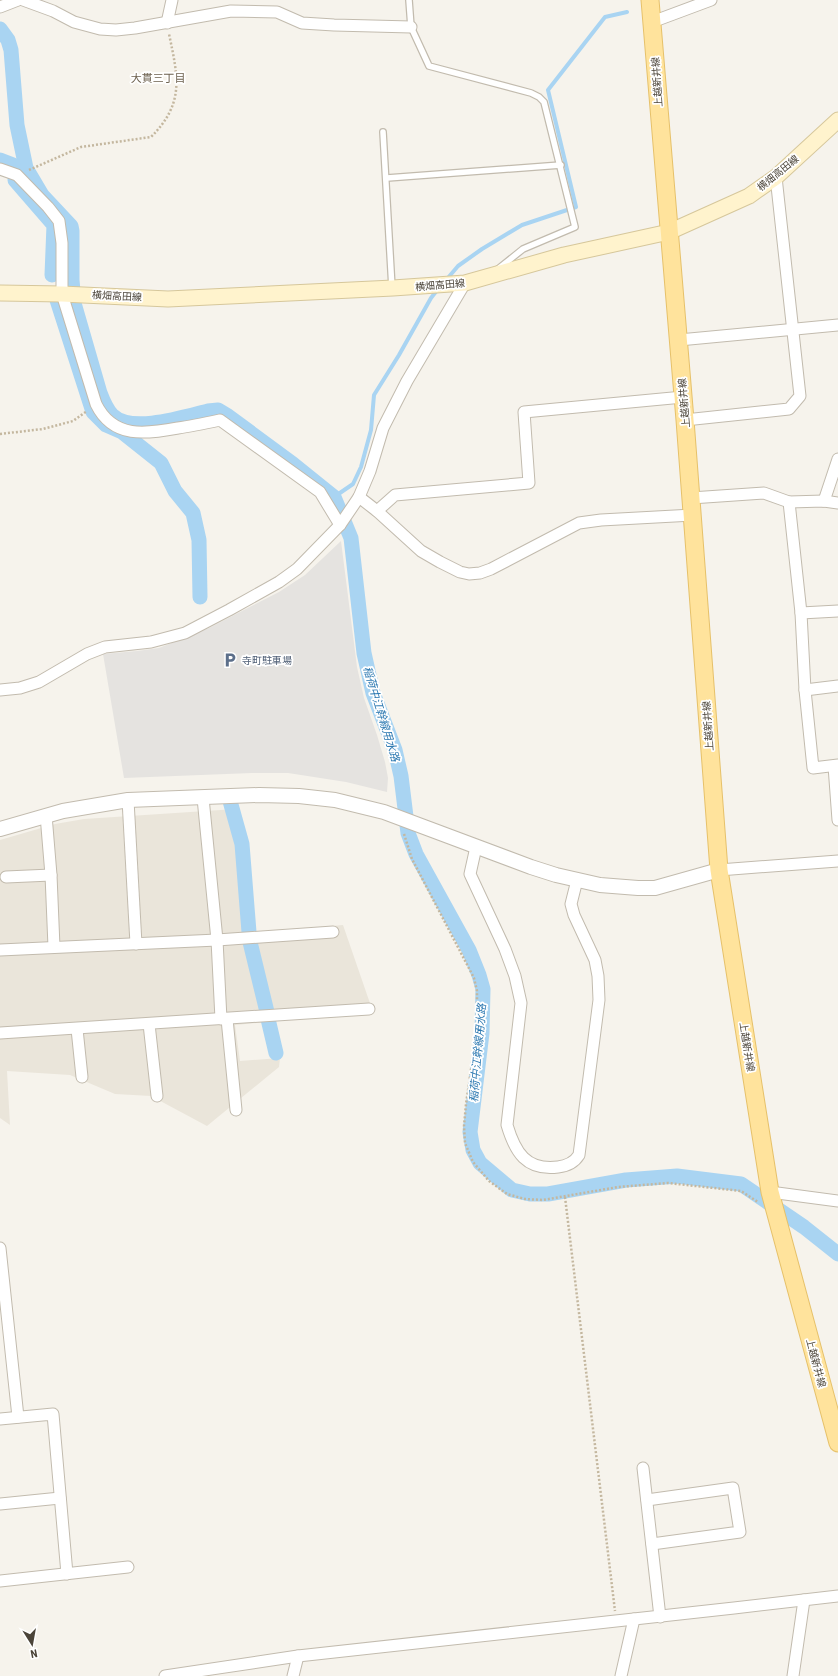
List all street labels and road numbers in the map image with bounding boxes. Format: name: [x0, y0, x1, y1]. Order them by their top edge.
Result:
street label: 上越新井線: [650, 57, 664, 107]
street label: 横畑高田線: [755, 153, 801, 193]
street label: 横畑高田線: [415, 277, 465, 293]
street label: 横畑高田線: [92, 289, 142, 303]
street label: 上越新井線: [676, 378, 692, 428]
street label: 上越新井線: [701, 701, 715, 751]
street label: 上越新井線: [738, 1021, 756, 1073]
street label: 上越新井線: [804, 1337, 828, 1389]

